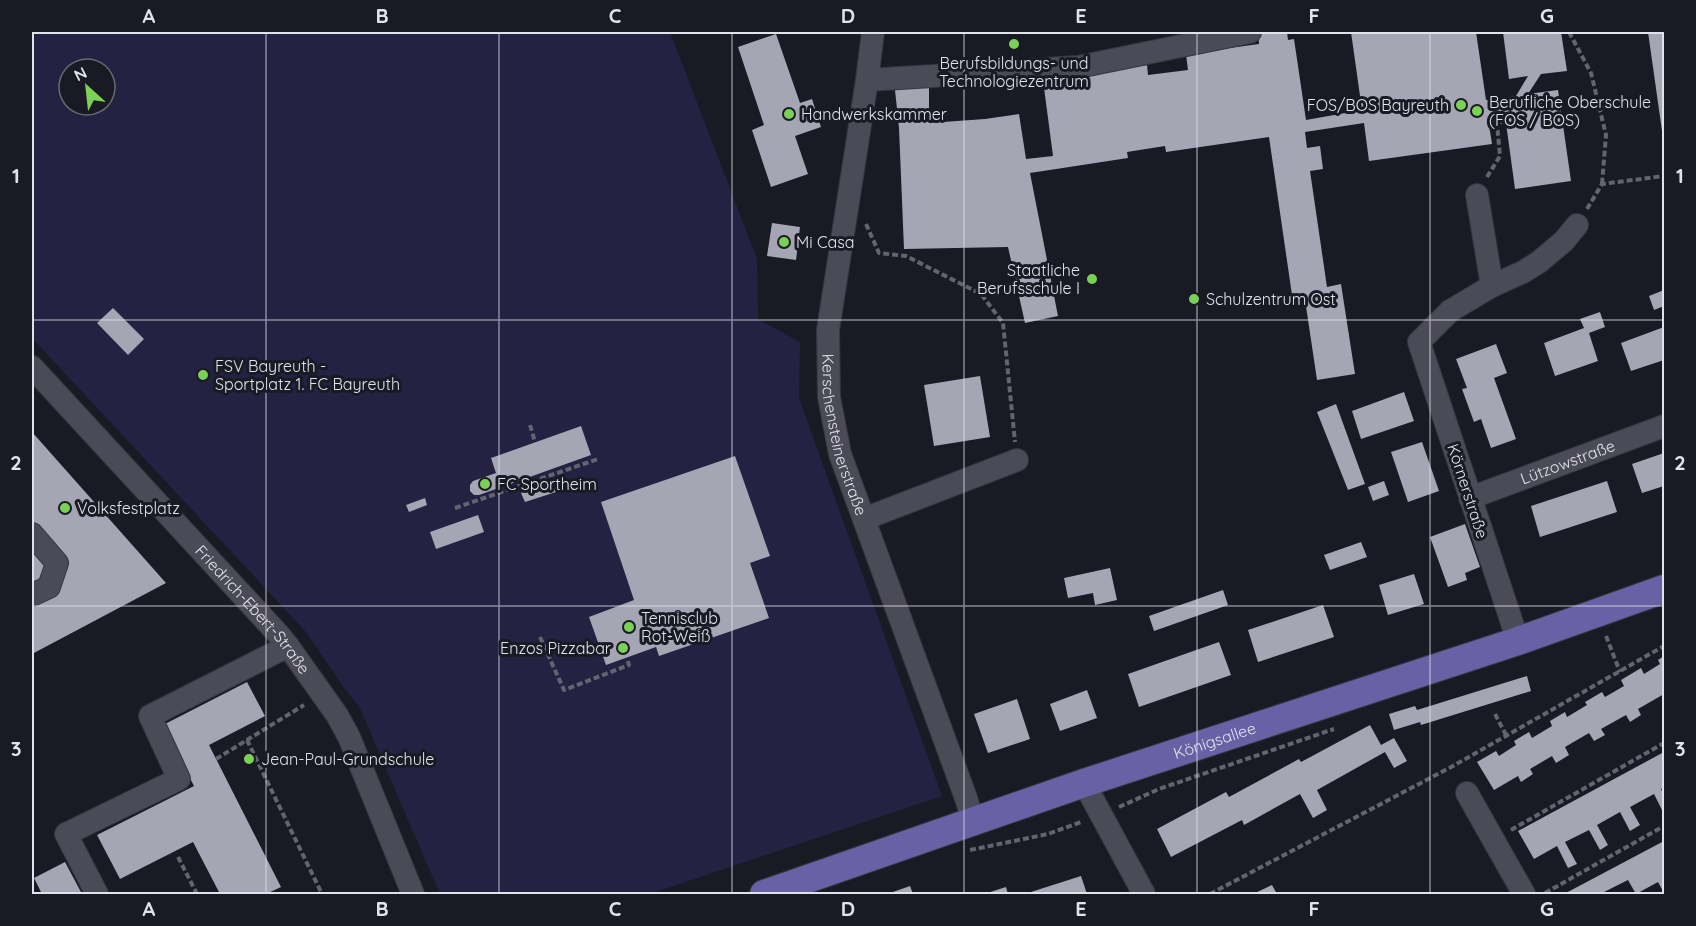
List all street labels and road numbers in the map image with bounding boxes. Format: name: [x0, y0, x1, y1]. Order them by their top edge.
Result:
street label: Kerschensteinerstraße: [818, 353, 872, 518]
street label: Lützowstraße: [1517, 435, 1618, 489]
street label: Körnerstraße: [1443, 441, 1493, 541]
street label: Friedrich-Ebert-Straße: [191, 541, 315, 678]
street label: Königsallee: [1171, 717, 1258, 763]

